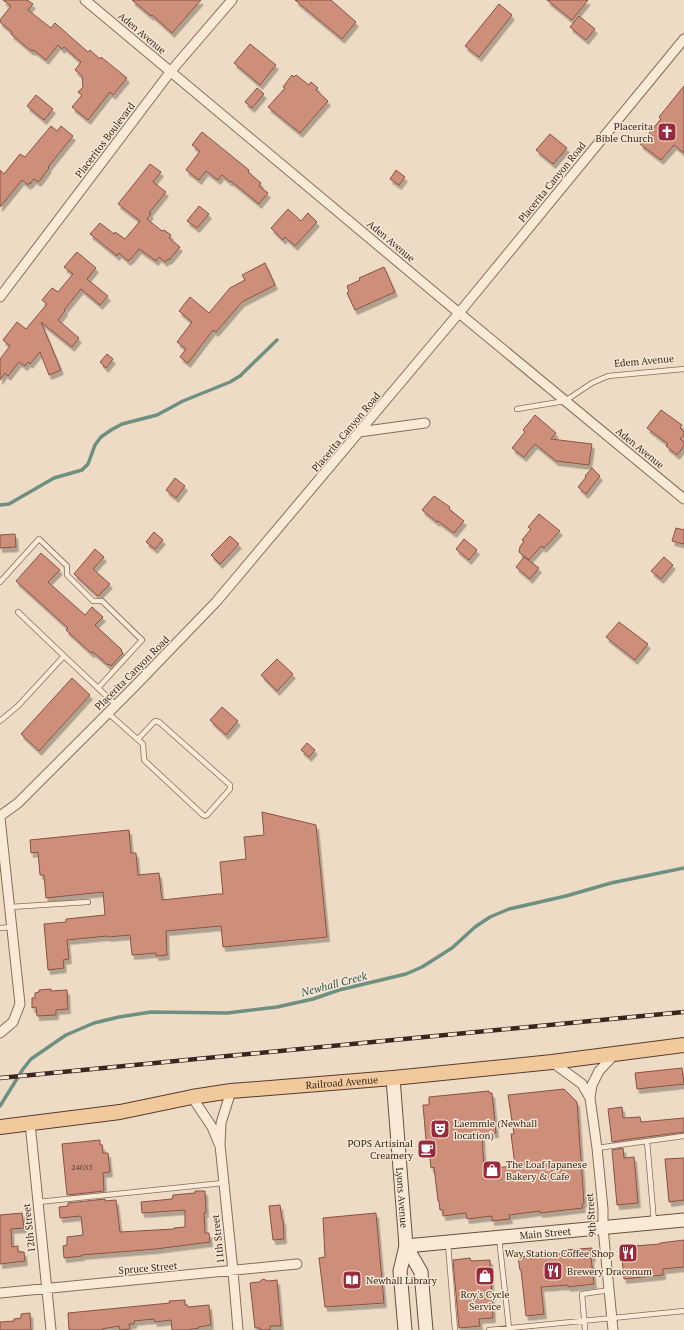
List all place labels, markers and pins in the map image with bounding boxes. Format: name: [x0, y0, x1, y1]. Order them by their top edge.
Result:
place label: Placerita Bible Church: [596, 120, 653, 145]
church icon: Placerita Bible Church: [656, 121, 678, 143]
place label: Laemmle (Newhall location): [454, 1117, 537, 1142]
theatre icon: Laemmle (Newhall location): [429, 1118, 451, 1140]
place label: POPS Artisinal Creamery: [348, 1137, 414, 1162]
cafe icon: POPS Artisinal Creamery: [416, 1138, 438, 1160]
place label: The Loaf Japanese Bakery & Cafe: [506, 1158, 587, 1183]
shop icon: The Loaf Japanese Bakery & Cafe: [481, 1159, 503, 1181]
restaurant icon: Way Station Coffee Shop: [617, 1242, 639, 1264]
place label: Way Station Coffee Shop: [505, 1247, 614, 1260]
restaurant icon: Brewery Draconum: [542, 1260, 564, 1282]
shop icon: Roy's Cycle Service: [474, 1265, 496, 1287]
place label: Brewery Draconum: [567, 1265, 652, 1278]
library icon: Newhall Library: [341, 1269, 363, 1291]
place label: Newhall Library: [366, 1274, 438, 1287]
place label: Roy's Cycle Service: [461, 1288, 510, 1313]

